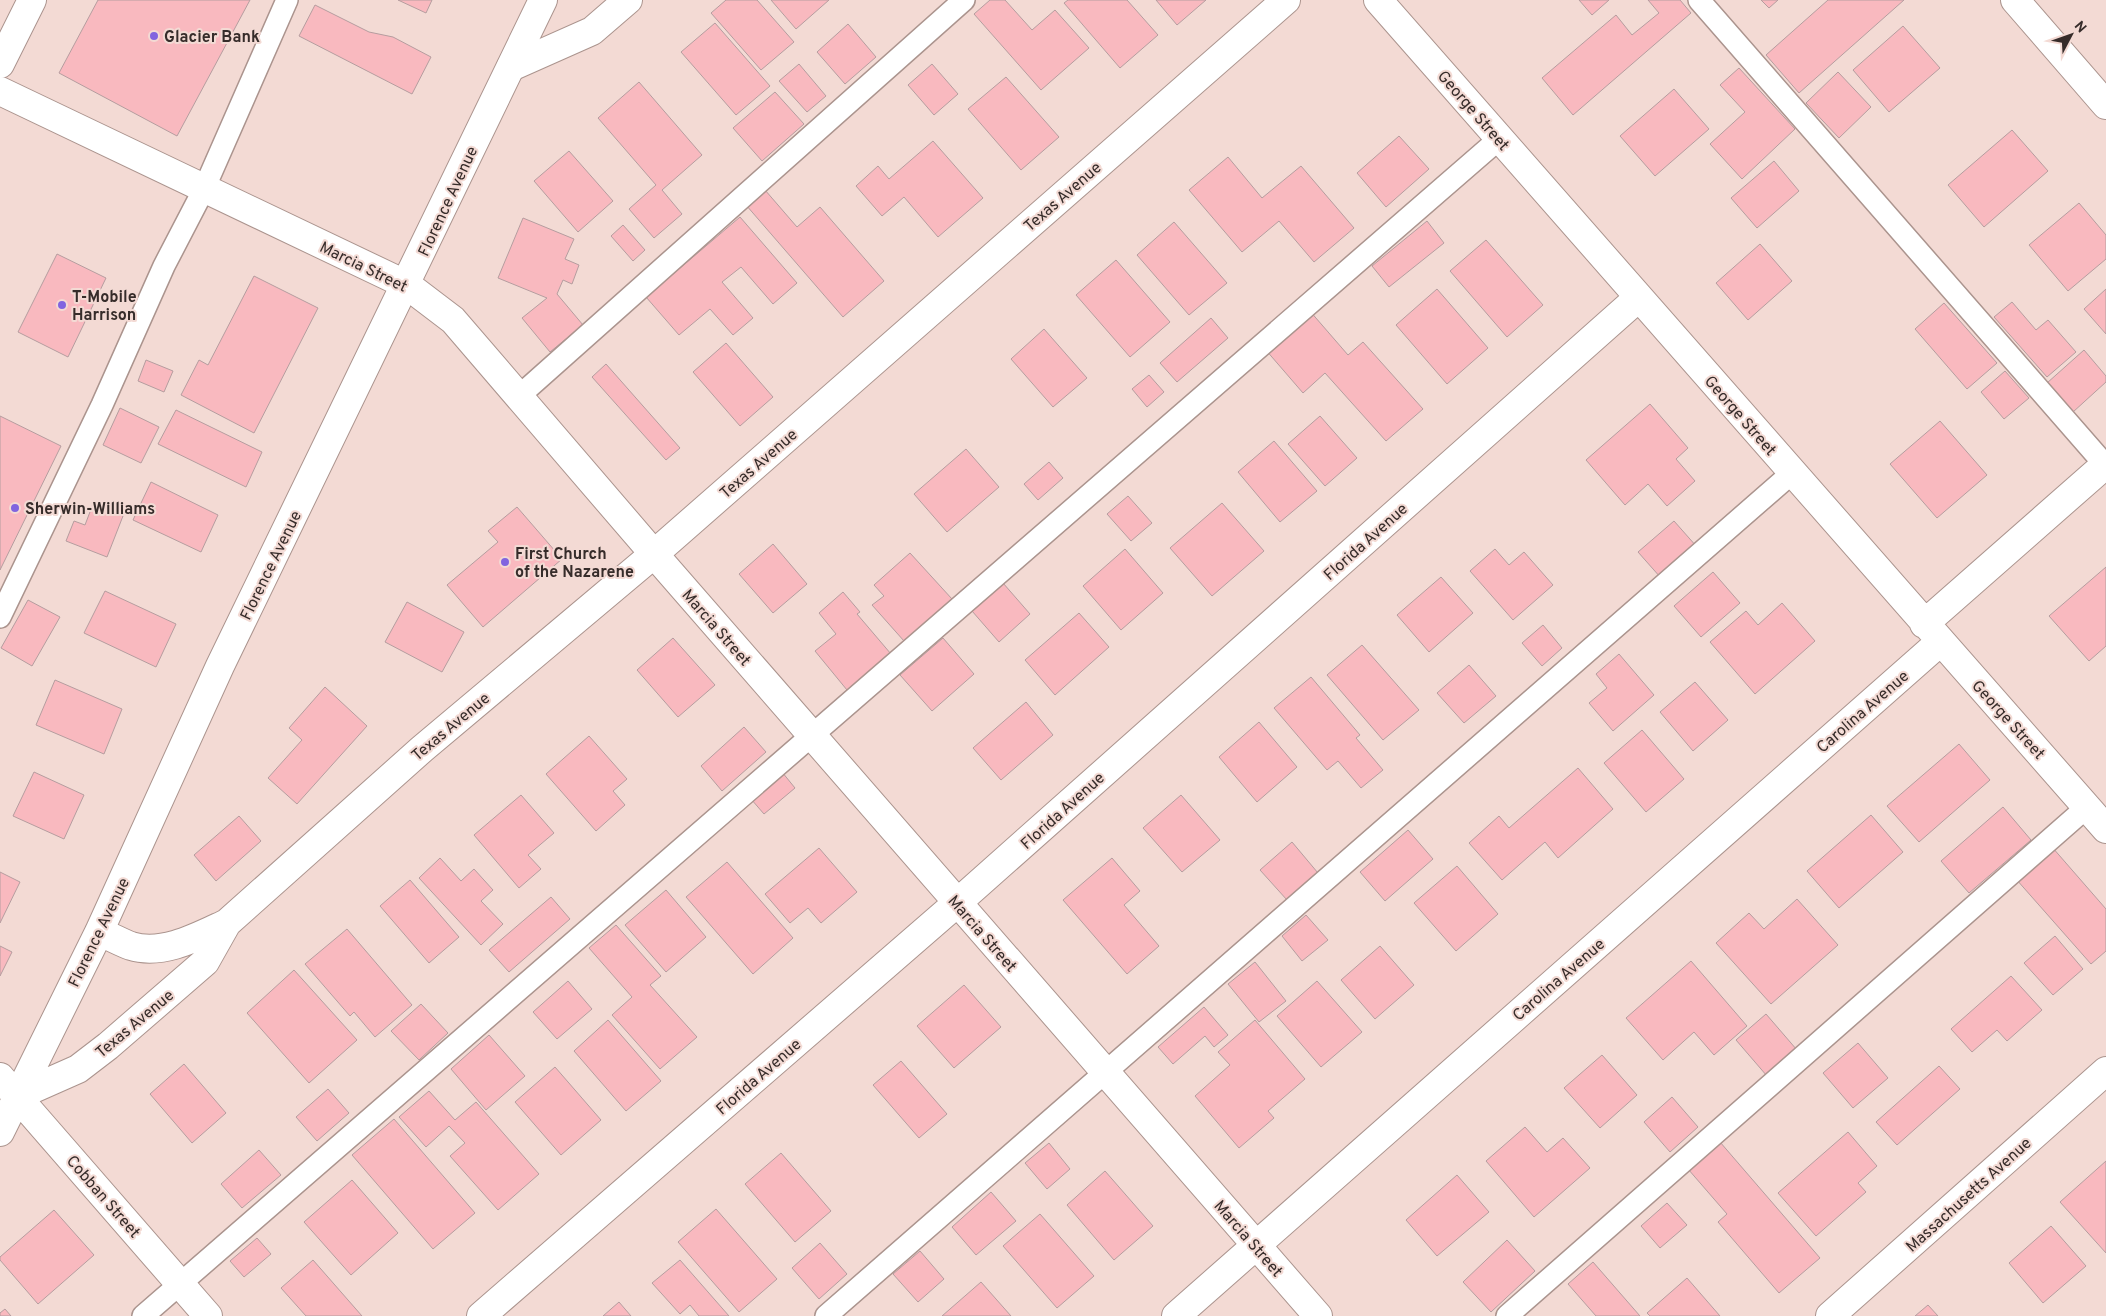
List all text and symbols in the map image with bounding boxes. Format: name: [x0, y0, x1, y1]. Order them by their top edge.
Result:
north arrow: [2046, 10, 2096, 60]
text: N: [2070, 18, 2089, 37]
place label: Glacier Bank: [164, 28, 260, 48]
marker: Glacier Bank: [148, 30, 160, 42]
street label: George Street: [1432, 67, 1513, 156]
street label: Florence Avenue: [415, 144, 483, 260]
street label: Texas Avenue: [1020, 158, 1106, 237]
street label: Marcia Street: [316, 238, 410, 298]
place label: T-Mobile Harrison: [72, 288, 137, 326]
marker: T-Mobile Harrison: [56, 299, 68, 311]
street label: George Street: [1699, 372, 1780, 461]
street label: Texas Avenue: [716, 425, 802, 504]
place label: Sherwin-Williams: [25, 500, 155, 520]
street label: Florida Avenue: [1320, 500, 1413, 585]
marker: Sherwin-Williams: [9, 502, 21, 514]
street label: Florence Avenue: [237, 508, 307, 624]
place label: First Church of the Nazarene: [515, 545, 634, 583]
marker: First Church of the Nazarene: [499, 556, 511, 568]
street label: Marcia Street: [677, 586, 754, 671]
street label: Carolina Avenue: [1813, 667, 1914, 758]
street label: George Street: [1967, 677, 2048, 764]
street label: Texas Avenue: [408, 689, 495, 766]
street label: Florida Avenue: [1017, 769, 1110, 854]
street label: Florence Avenue: [65, 875, 135, 991]
street label: Marcia Street: [943, 892, 1020, 977]
street label: Carolina Avenue: [1509, 935, 1610, 1026]
street label: Texas Avenue: [92, 986, 179, 1063]
street label: Florida Avenue: [713, 1035, 806, 1120]
street label: Massachusetts Avenue: [1902, 1134, 2036, 1257]
street label: Cobban Street: [61, 1152, 144, 1243]
street label: Marcia Street: [1209, 1197, 1286, 1282]

